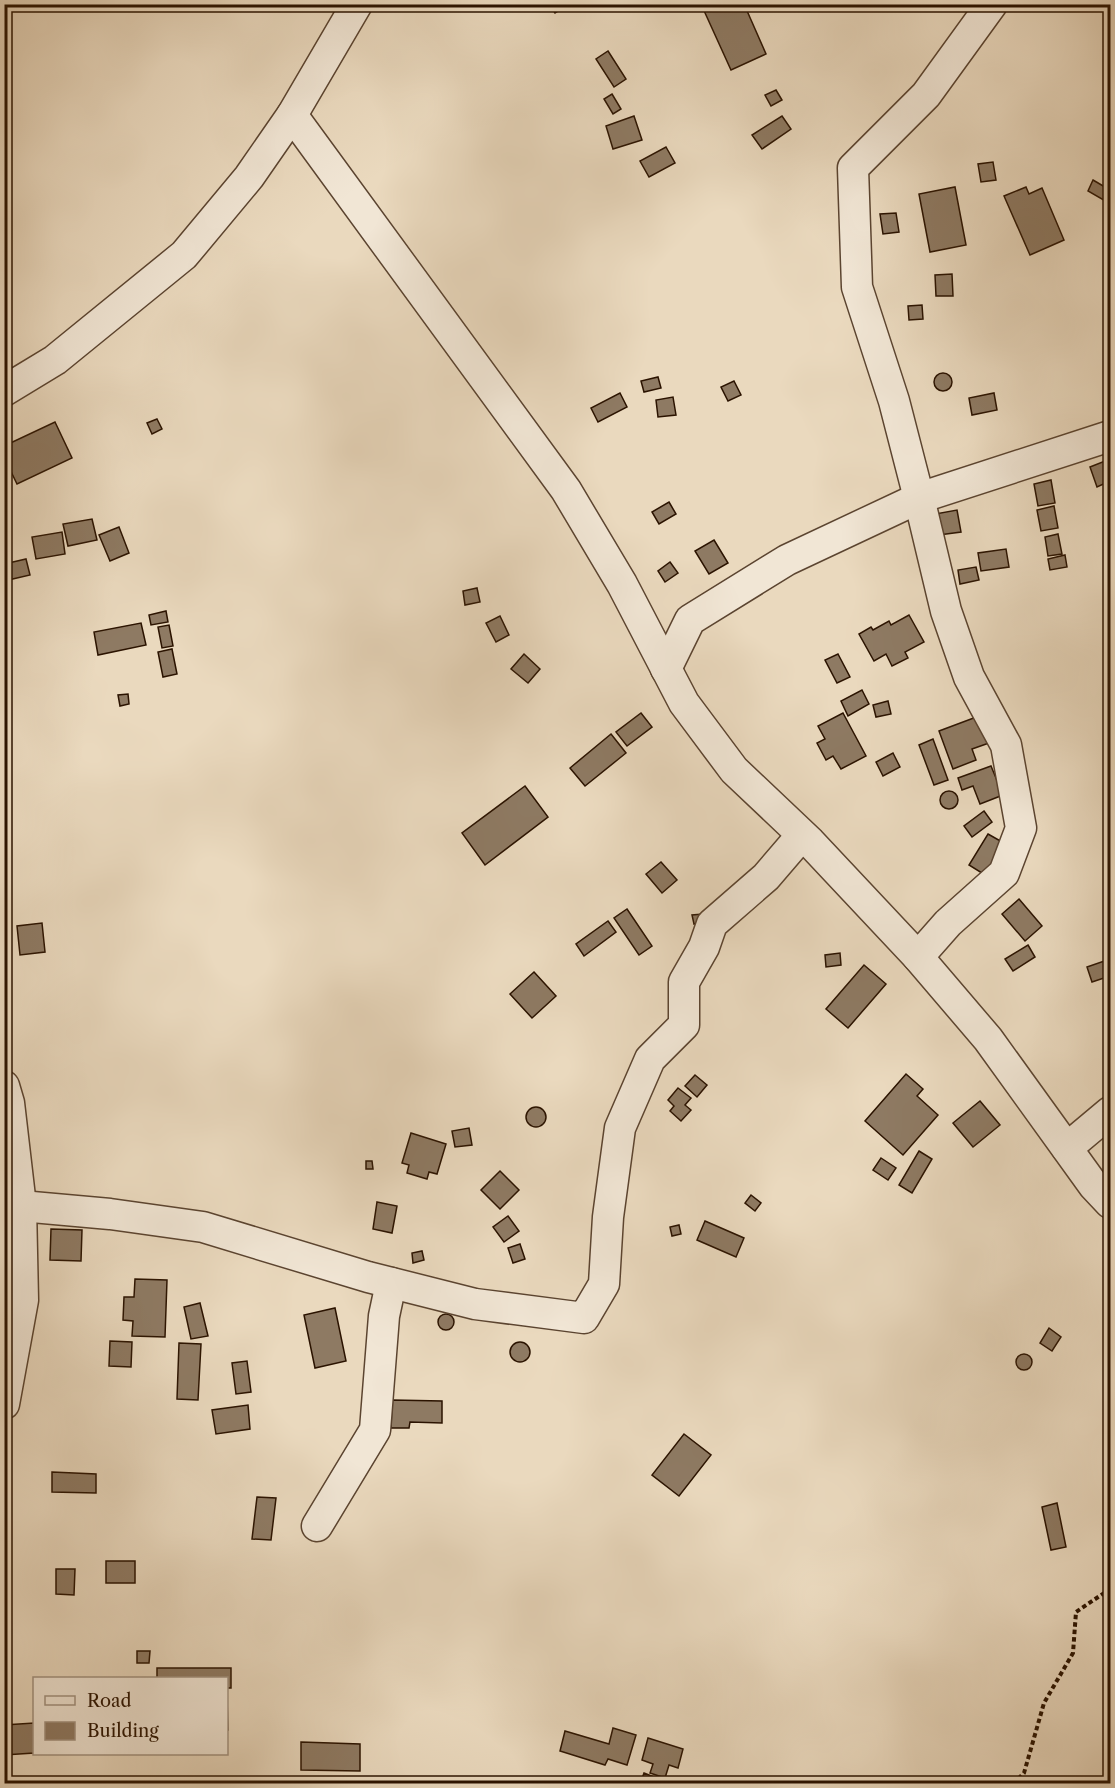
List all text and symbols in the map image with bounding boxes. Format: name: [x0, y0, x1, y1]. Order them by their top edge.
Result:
legend: [33, 1677, 228, 1755]
text: Road: [87, 1690, 132, 1712]
text: Building: [87, 1720, 159, 1742]

